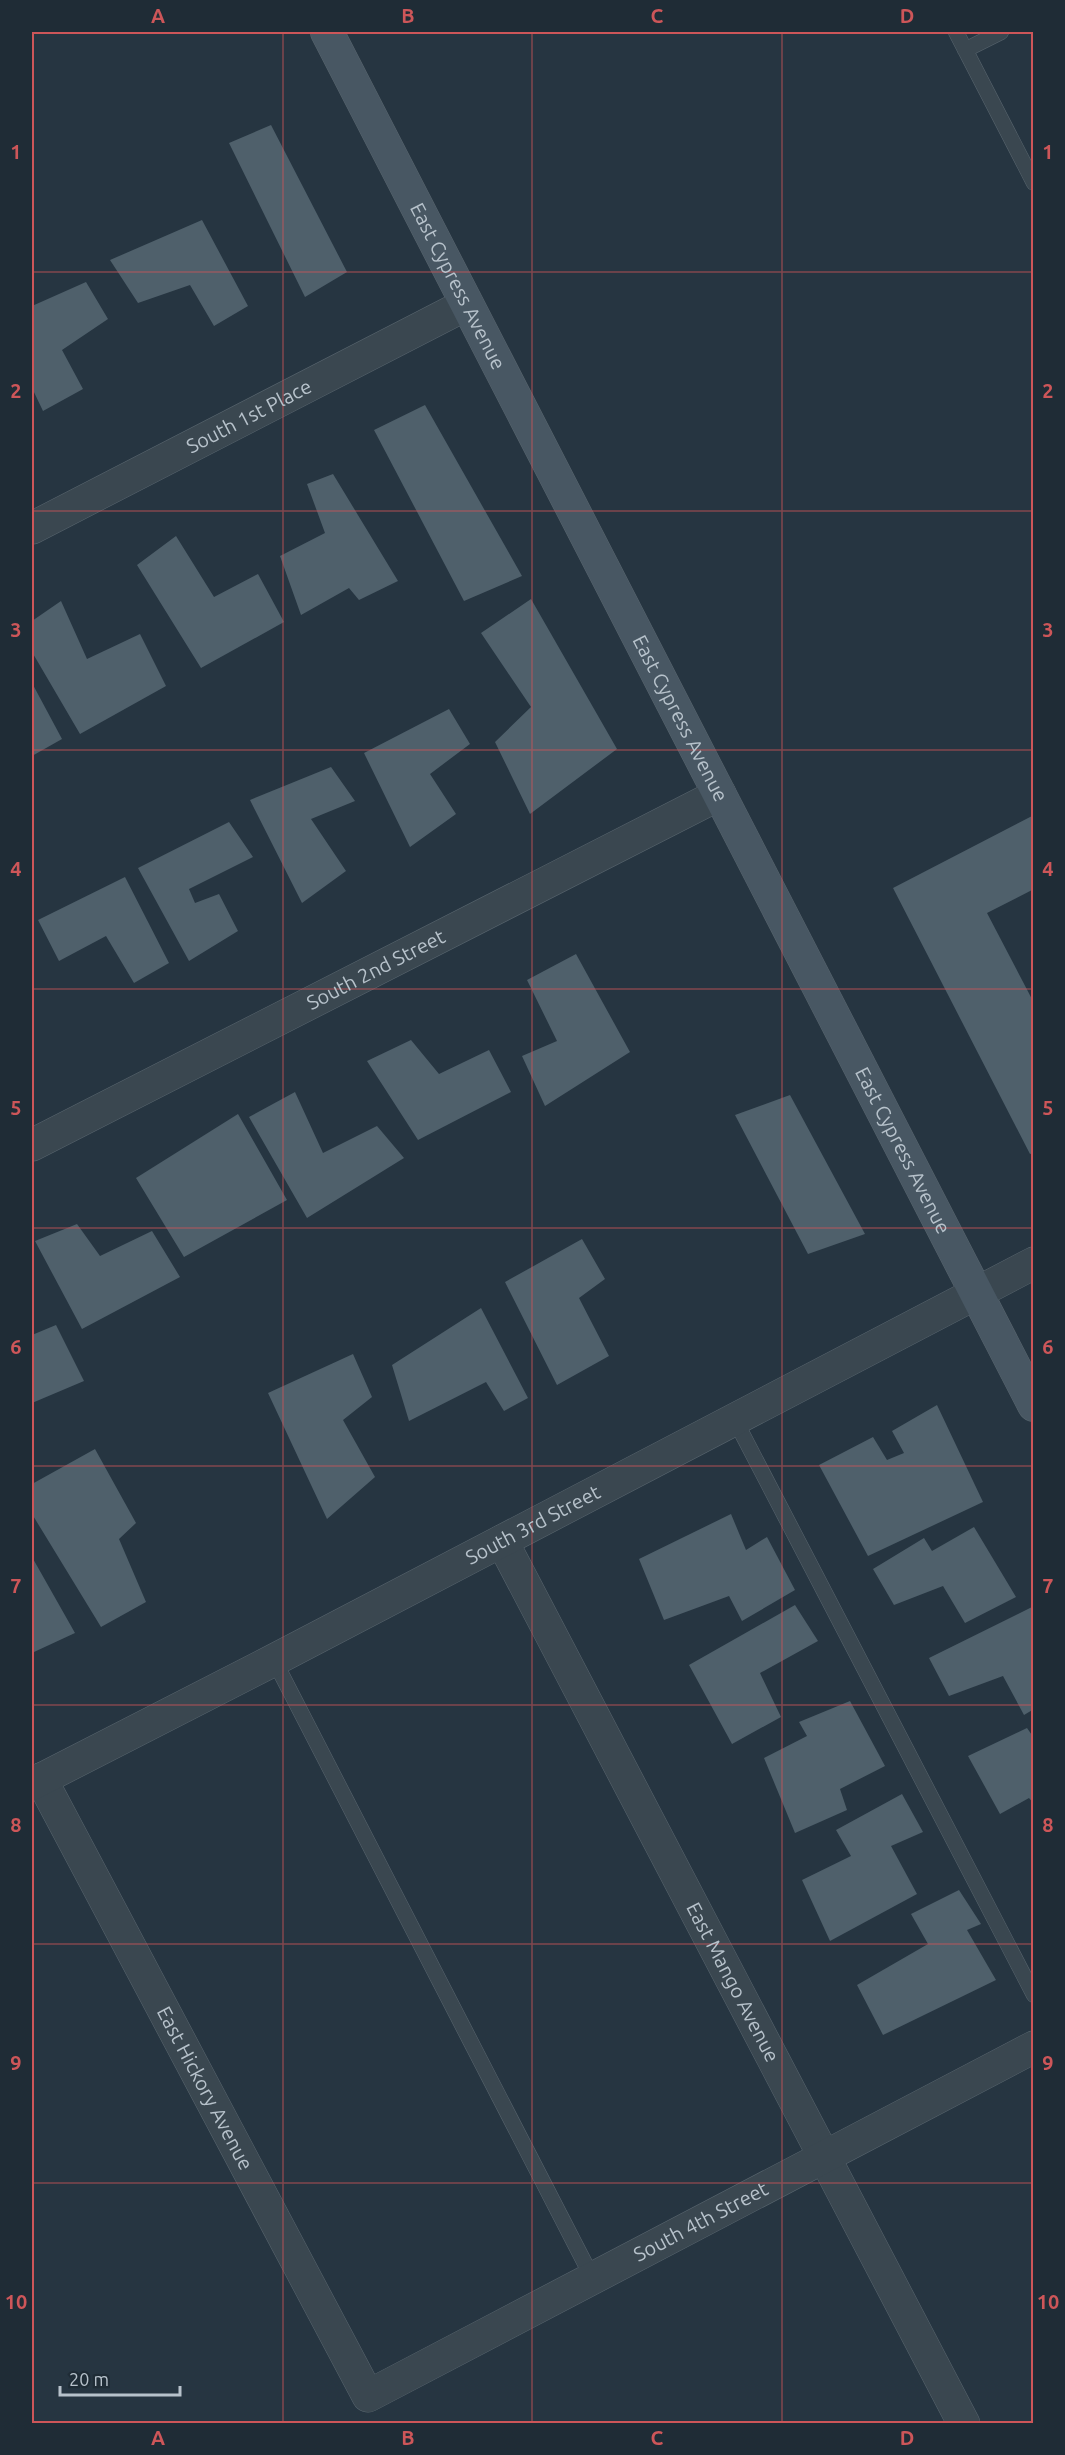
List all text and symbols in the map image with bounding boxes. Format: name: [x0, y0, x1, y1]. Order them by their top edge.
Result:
text: A: [151, 4, 165, 27]
text: B: [401, 4, 415, 27]
text: C: [651, 4, 664, 27]
text: D: [900, 4, 914, 27]
text: 1: [10, 140, 22, 163]
text: 1: [1042, 140, 1054, 163]
street label: East Cypress Avenue: [406, 199, 511, 373]
street label: South 1st Place: [182, 374, 315, 458]
text: 2: [10, 379, 22, 402]
text: 2: [1042, 379, 1054, 402]
text: 3: [10, 618, 22, 641]
text: 3: [1042, 618, 1054, 641]
street label: East Cypress Avenue: [628, 631, 733, 805]
text: 4: [10, 857, 22, 880]
text: 4: [1042, 857, 1054, 880]
street label: South 2nd Street: [303, 924, 449, 1014]
street label: East Cypress Avenue: [851, 1063, 956, 1237]
text: 5: [10, 1096, 22, 1119]
text: 5: [1042, 1096, 1054, 1119]
text: 6: [10, 1335, 22, 1358]
text: 6: [1042, 1335, 1054, 1358]
street label: South 3rd Street: [462, 1480, 604, 1569]
text: 7: [10, 1574, 22, 1597]
text: 7: [1042, 1574, 1054, 1597]
text: 8: [10, 1813, 22, 1836]
text: 8: [1042, 1813, 1054, 1836]
street label: East Mango Avenue: [682, 1898, 785, 2066]
street label: East Hickory Avenue: [153, 2002, 258, 2174]
text: 9: [10, 2051, 22, 2074]
text: 9: [1042, 2051, 1054, 2074]
street label: South 4th Street: [629, 2176, 772, 2266]
text: 10: [5, 2290, 27, 2313]
text: 10: [1037, 2290, 1059, 2313]
scale bar: [60, 2359, 180, 2397]
text: 20 m: [69, 2369, 109, 2389]
text: A: [151, 2426, 165, 2449]
text: B: [401, 2426, 415, 2449]
text: C: [651, 2426, 664, 2449]
text: D: [900, 2426, 914, 2449]

